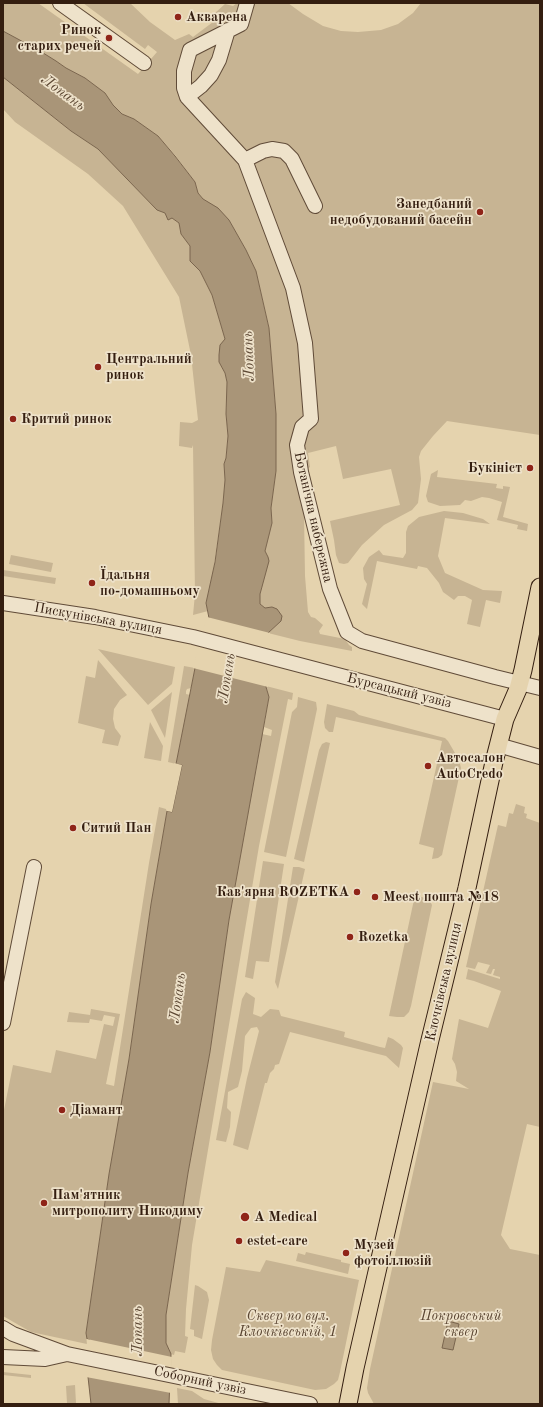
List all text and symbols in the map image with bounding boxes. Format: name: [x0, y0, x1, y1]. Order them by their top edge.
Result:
place label: Акварена: [186, 9, 247, 25]
marker: Акварена: [173, 12, 183, 22]
place label: Ринок старих речей: [18, 22, 101, 54]
marker: Ринок старих речей: [104, 33, 114, 43]
water label: Лопань: [37, 71, 89, 115]
place label: Занедбаний недобудований басейн: [330, 196, 472, 228]
marker: Занедбаний недобудований басейн: [475, 207, 485, 217]
water label: Лопань: [239, 330, 259, 382]
place label: Центральний ринок: [106, 351, 192, 384]
marker: Центральний ринок: [93, 362, 103, 372]
place label: Критий ринок: [21, 411, 112, 427]
marker: Критий ринок: [8, 414, 18, 424]
street label: Ботанічна набережна: [290, 450, 336, 584]
place label: Букініст: [468, 460, 522, 476]
marker: Букініст: [525, 463, 535, 473]
place label: Їдальня по-домашньому: [100, 567, 200, 600]
marker: Їдальня по-домашньому: [87, 578, 97, 588]
street label: Пискунівська вулиця: [33, 599, 163, 639]
water label: Лопань: [214, 652, 240, 704]
street label: Бурсацький узвіз: [345, 670, 453, 712]
place label: Автосалон AutoCredo: [436, 750, 503, 782]
marker: Автосалон AutoCredo: [423, 761, 433, 771]
place label: Ситий Пан: [81, 820, 151, 836]
marker: Ситий Пан: [68, 823, 78, 833]
place label: Кав'ярня ROZETKA: [216, 884, 349, 900]
marker: Кав'ярня ROZETKA: [352, 887, 362, 897]
place label: Meest пошта №18: [383, 889, 499, 905]
marker: Meest пошта №18: [370, 892, 380, 902]
street label: Клочківська вулиця: [422, 921, 466, 1043]
place label: Rozetka: [358, 929, 408, 945]
marker: Rozetka: [345, 932, 355, 942]
water label: Лопань: [166, 972, 190, 1024]
place label: Діамант: [70, 1102, 122, 1118]
marker: Діамант: [57, 1105, 67, 1115]
place label: Пам'ятник митрополиту Никодиму: [52, 1187, 203, 1220]
marker: Пам'ятник митрополиту Никодиму: [39, 1198, 49, 1208]
place label: A Medical: [254, 1209, 317, 1225]
marker: A Medical: [239, 1211, 251, 1223]
place label: estet-care: [247, 1233, 308, 1249]
marker: estet-care: [234, 1236, 244, 1246]
place label: Музей фотоіллюзій: [354, 1237, 432, 1270]
marker: Музей фотоіллюзій: [341, 1248, 351, 1258]
water label: Лопань: [129, 1306, 147, 1356]
park label: Сквер по вул. Клочківській, 1: [239, 1308, 337, 1340]
park label: Покровський сквер: [420, 1308, 502, 1340]
street label: Соборний узвіз: [152, 1363, 248, 1399]

